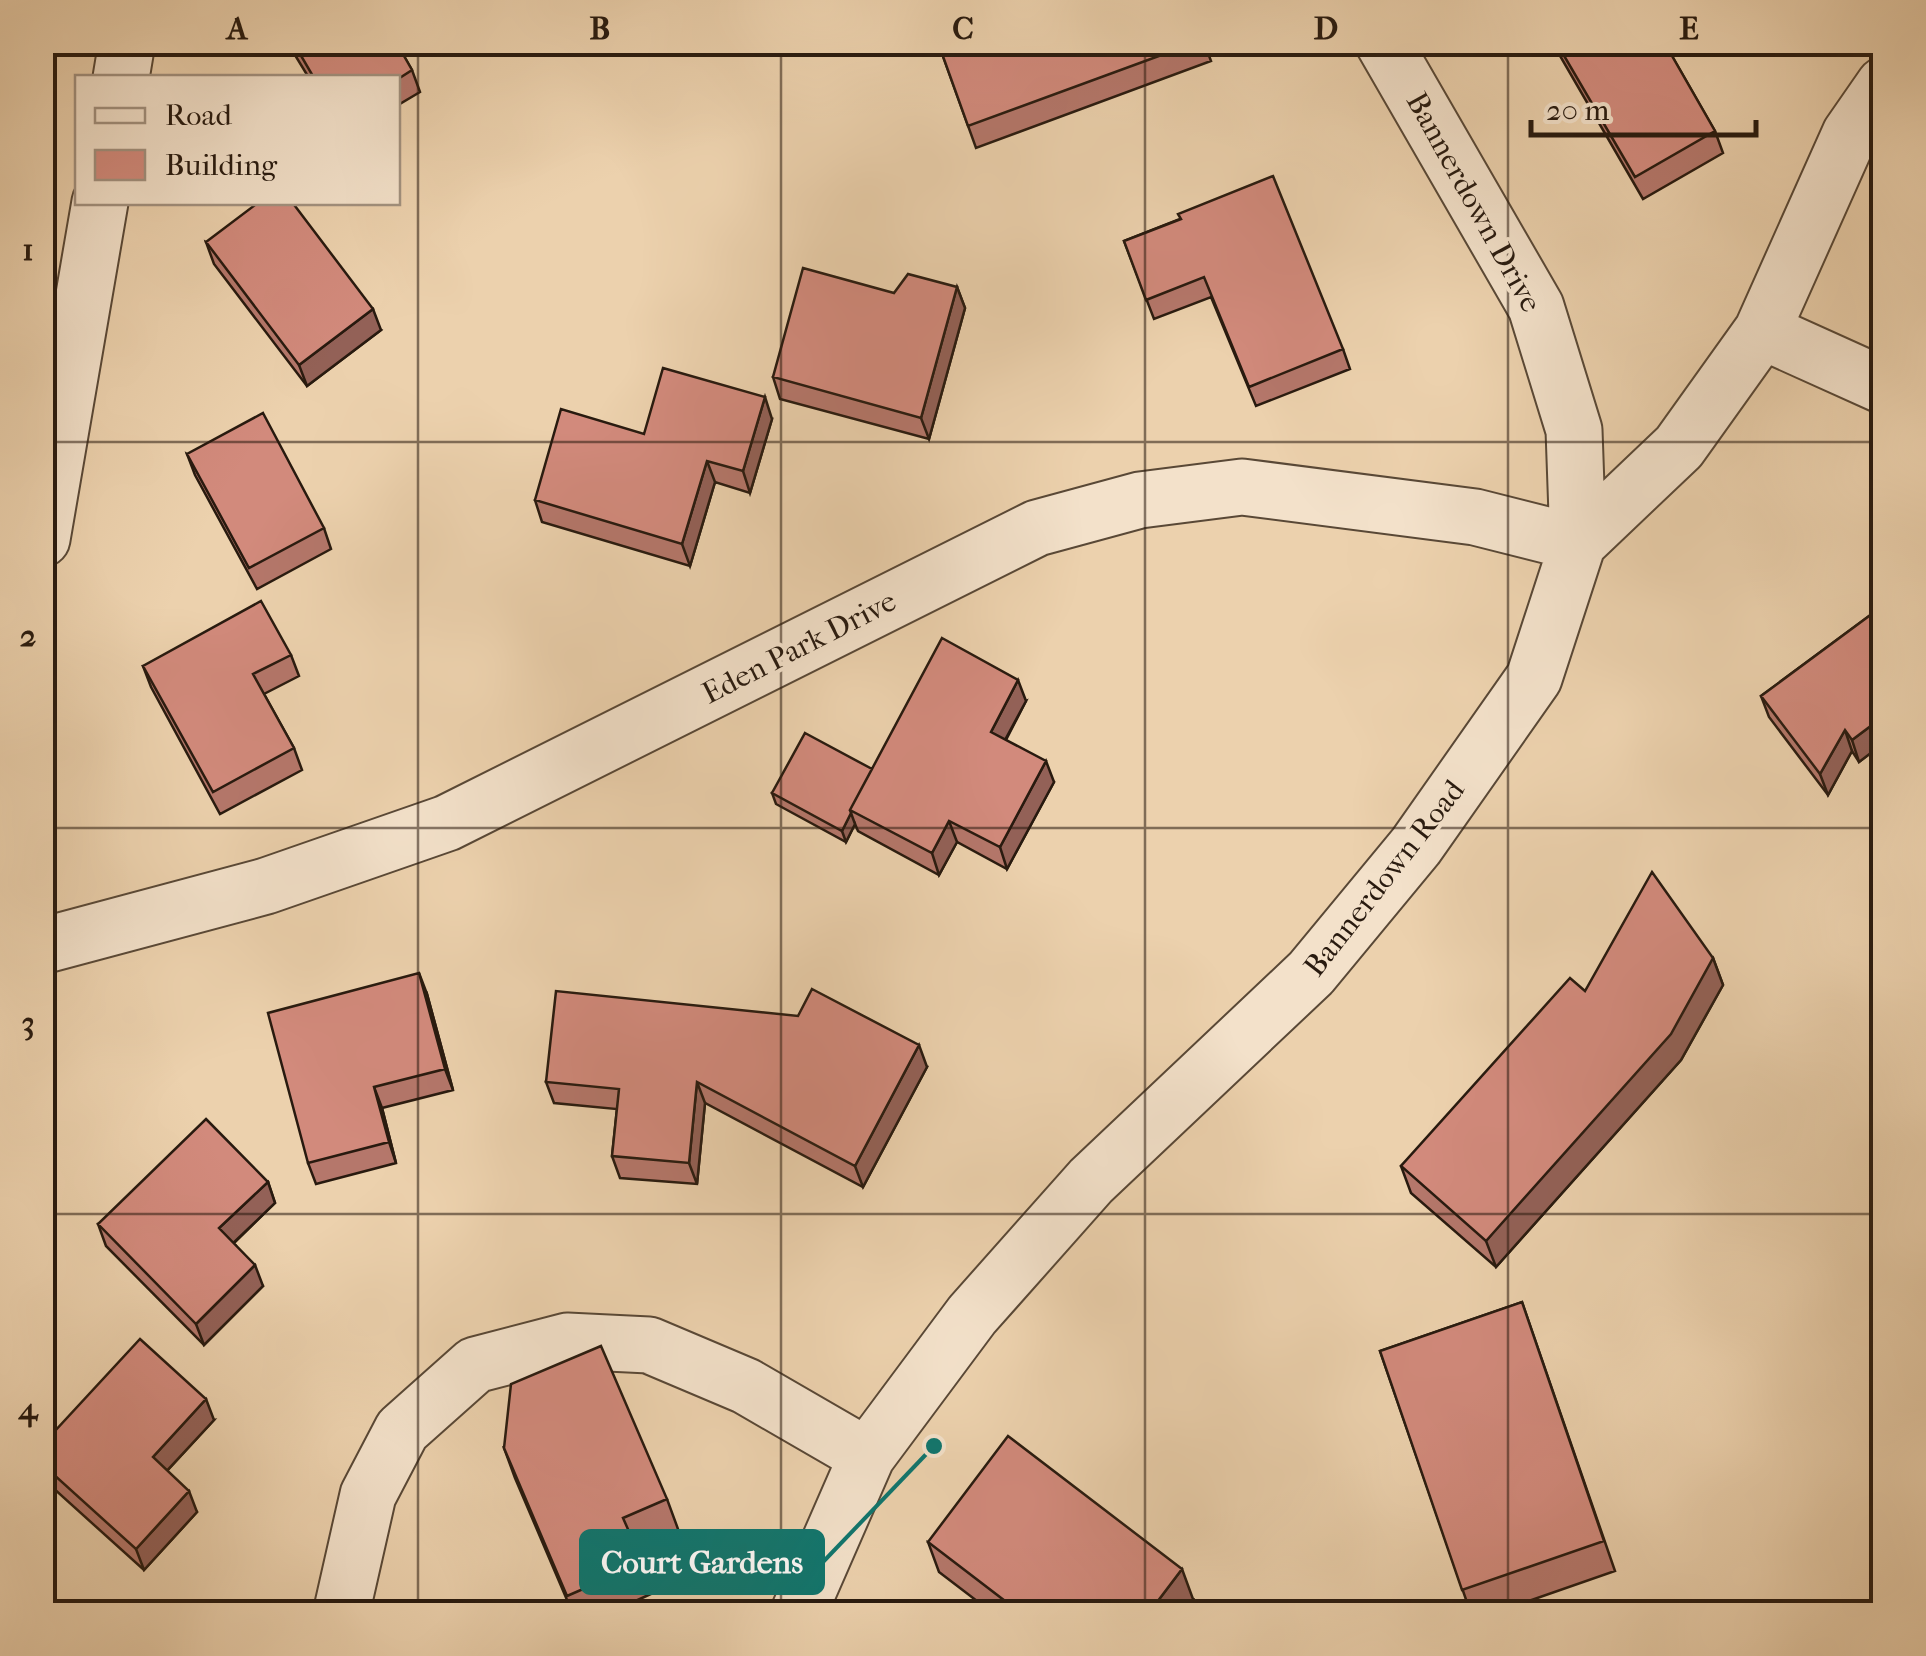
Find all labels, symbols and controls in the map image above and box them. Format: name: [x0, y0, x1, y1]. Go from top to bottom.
text: A: [225, 10, 249, 47]
text: B: [590, 10, 610, 47]
text: C: [952, 10, 974, 47]
text: D: [1314, 10, 1338, 47]
text: E: [1679, 10, 1699, 47]
legend: [75, 75, 400, 205]
scale bar: [1531, 75, 1756, 137]
street label: Bannerdown Drive: [1399, 86, 1549, 318]
text: 20 m: [1546, 93, 1609, 128]
text: Road: [165, 98, 232, 133]
text: Building: [165, 148, 278, 183]
text: 1: [22, 231, 34, 268]
street label: Eden Park Drive: [697, 584, 902, 711]
text: 2: [20, 617, 36, 654]
street label: Bannerdown Road: [1297, 773, 1472, 983]
text: 3: [21, 1004, 35, 1041]
text: 4: [18, 1390, 40, 1428]
callout: Court Gardens: [581, 1531, 823, 1593]
text: Court Gardens: [601, 1544, 803, 1581]

